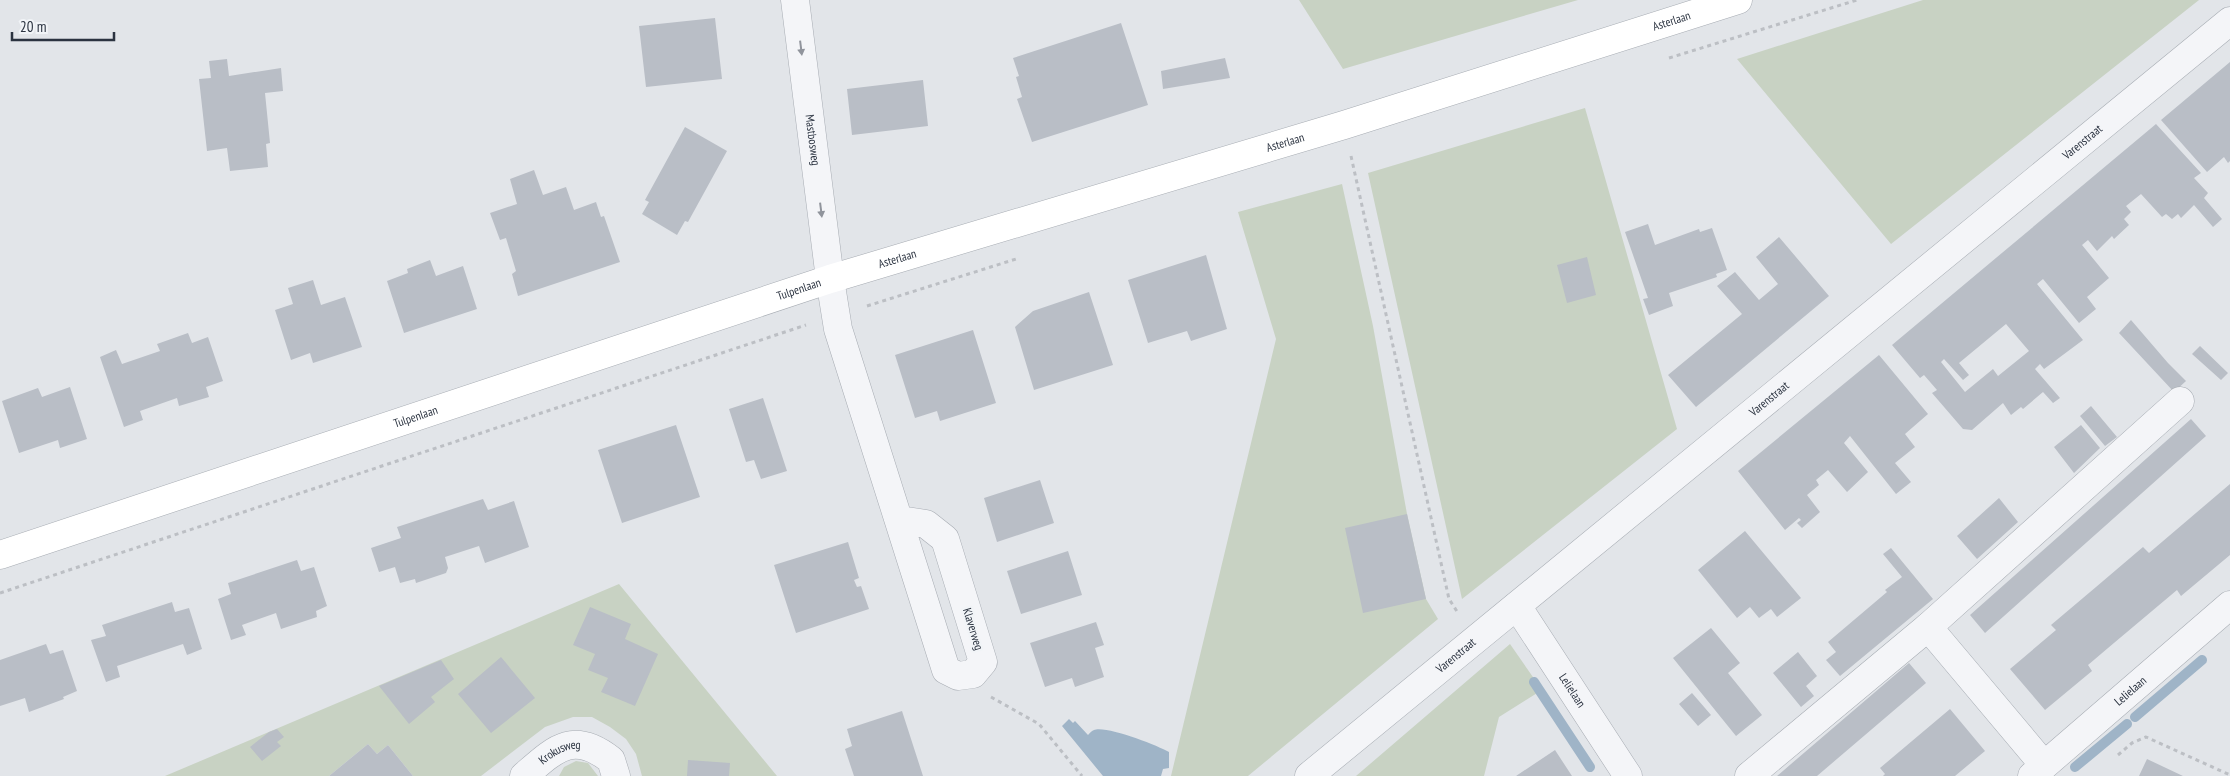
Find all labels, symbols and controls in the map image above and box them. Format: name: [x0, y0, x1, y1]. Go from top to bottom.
street label: Asterlaan: [1651, 8, 1692, 34]
scale bar: [12, 10, 115, 42]
text: 20 m: [20, 17, 46, 36]
one-way arrow: [797, 41, 805, 57]
street label: Mastbosweg: [802, 113, 824, 166]
street label: Varenstraat: [2058, 120, 2106, 163]
street label: Asterlaan: [1264, 129, 1306, 155]
one-way arrow: [817, 202, 825, 218]
street label: Asterlaan: [876, 246, 918, 271]
street label: Tulpenlaan: [775, 275, 823, 303]
street label: Varenstraat: [1745, 377, 1792, 420]
street label: Tulpenlaan: [391, 402, 439, 431]
street label: Klaverweg: [960, 606, 987, 652]
street label: Varenstraat: [1432, 634, 1479, 677]
street label: Lelielaan: [1556, 670, 1589, 710]
street label: Lelielaan: [2111, 673, 2149, 709]
street label: Krokusweg: [535, 737, 581, 767]

